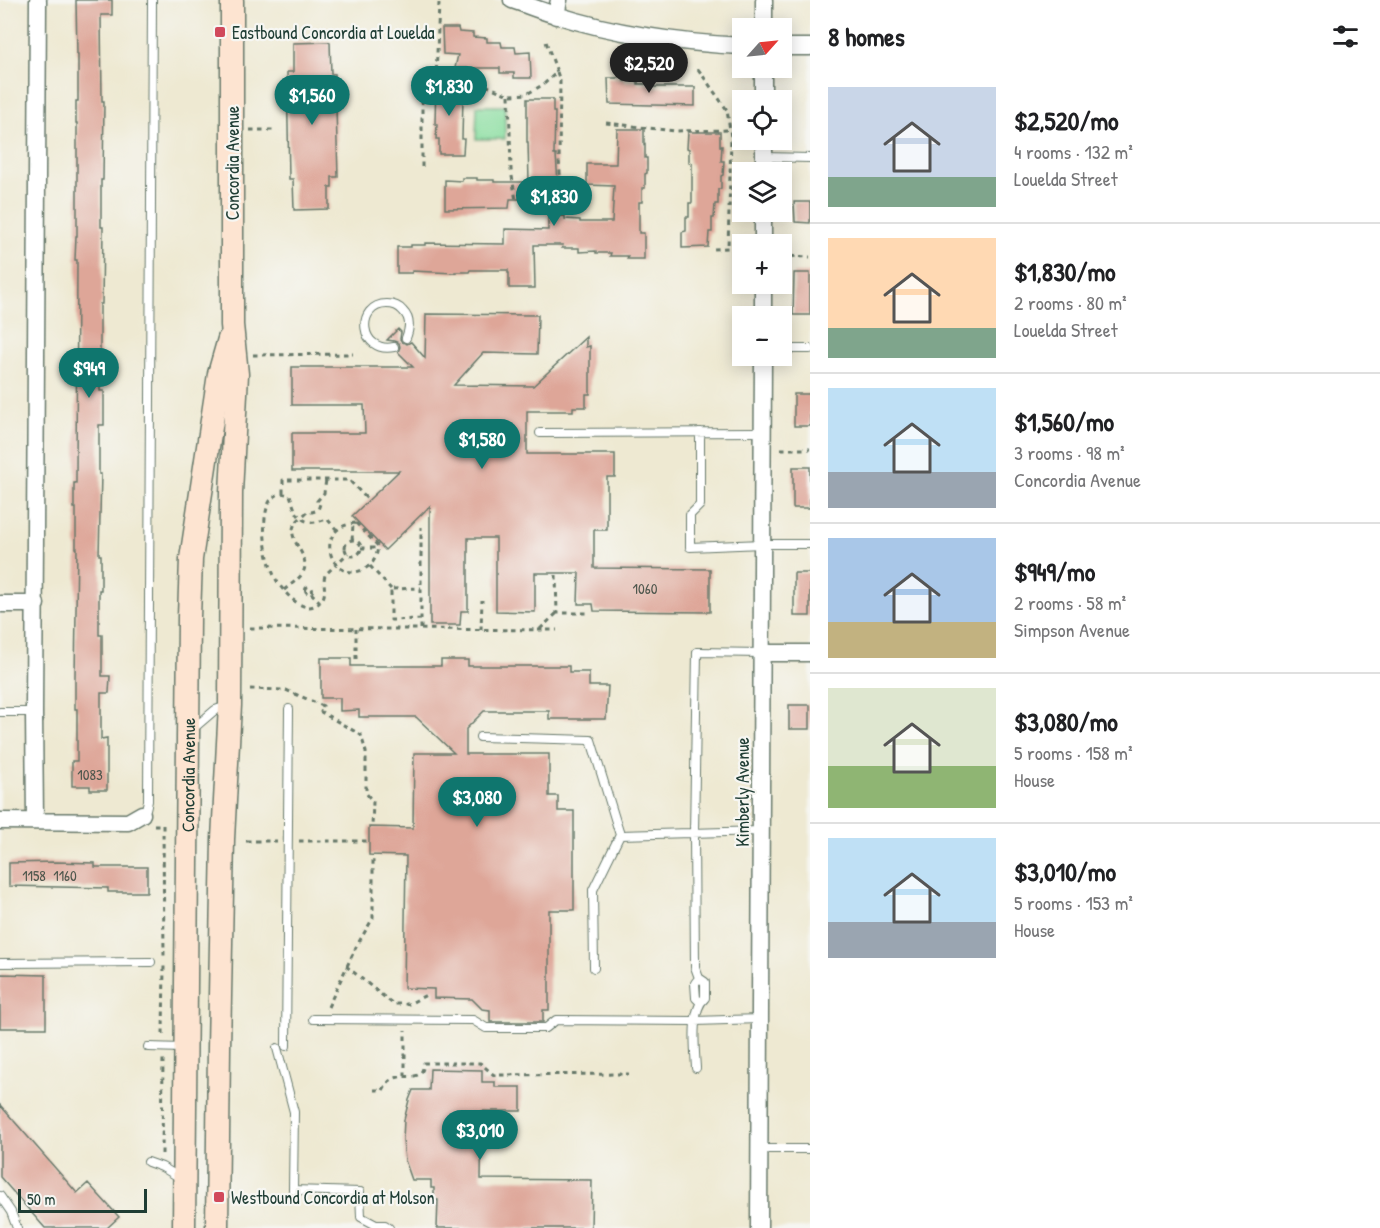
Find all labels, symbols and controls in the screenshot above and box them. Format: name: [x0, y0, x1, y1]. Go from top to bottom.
north arrow: [732, 18, 792, 78]
map controls: [732, 18, 792, 366]
text: 8 homes: [828, 19, 905, 54]
place label: Eastbound Concordia at Louelda: [232, 20, 435, 45]
icon: filters: [1329, 20, 1362, 53]
marker: Eastbound Concordia at Louelda: [213, 25, 227, 39]
pin: $2,520: [600, 43, 698, 94]
text: $2,520: [624, 49, 674, 76]
pin: $1,830: [400, 66, 498, 117]
text: $1,830: [425, 72, 473, 99]
pin: $1,560: [263, 75, 361, 126]
text: $1,560: [289, 81, 335, 108]
button: locate: [732, 90, 792, 150]
text: $2,520/mo: [1014, 103, 1119, 138]
street label: Concordia Avenue: [220, 106, 245, 220]
icon: home: [876, 111, 948, 183]
text: 4 rooms · 132 m²: [1014, 138, 1133, 165]
button: layers: [732, 162, 792, 222]
text: Louelda Street: [1014, 165, 1118, 192]
pin: $1,830: [505, 176, 603, 227]
text: $1,830: [530, 182, 578, 209]
button: +: [732, 234, 792, 294]
text: $1,830/mo: [1014, 254, 1116, 289]
icon: home: [876, 262, 948, 334]
text: 2 rooms · 80 m²: [1014, 289, 1127, 316]
button: −: [732, 306, 792, 366]
text: Louelda Street: [1014, 316, 1118, 343]
pin: $949: [53, 348, 125, 399]
text: $949: [73, 354, 105, 381]
text: $1,560/mo: [1014, 404, 1114, 439]
icon: home: [876, 412, 948, 484]
pin: $1,580: [433, 419, 531, 470]
text: $1,580: [458, 425, 506, 452]
text: 3 rooms · 98 m²: [1014, 439, 1125, 466]
text: Concordia Avenue: [1014, 466, 1141, 493]
text: $949/mo: [1014, 554, 1095, 589]
icon: home: [876, 562, 948, 634]
house number: 1060: [633, 578, 658, 599]
text: 2 rooms · 58 m²: [1014, 589, 1126, 616]
text: Simpson Avenue: [1014, 616, 1130, 643]
text: $3,080/mo: [1014, 704, 1118, 739]
icon: home: [876, 712, 948, 784]
street label: Concordia Avenue: [175, 718, 201, 832]
street label: Kimberly Avenue: [730, 737, 755, 847]
text: 5 rooms · 158 m²: [1014, 739, 1133, 766]
house number: 1083: [77, 764, 103, 785]
text: House: [1014, 766, 1055, 793]
pin: $3,080: [428, 777, 526, 828]
text: $3,080: [452, 783, 502, 810]
text: $3,010/mo: [1014, 854, 1116, 889]
icon: home: [876, 862, 948, 934]
house number: 1158: [22, 865, 46, 886]
house number: 1160: [53, 865, 77, 886]
text: 5 rooms · 153 m²: [1014, 889, 1133, 916]
text: House: [1014, 916, 1055, 943]
pin: $3,010: [431, 1110, 529, 1161]
text: $3,010: [456, 1116, 504, 1143]
place label: Westbound Concordia at Molson: [231, 1185, 435, 1210]
scale bar: [18, 1186, 147, 1214]
text: 50 m: [27, 1188, 56, 1210]
marker: Westbound Concordia at Molson: [212, 1190, 226, 1204]

